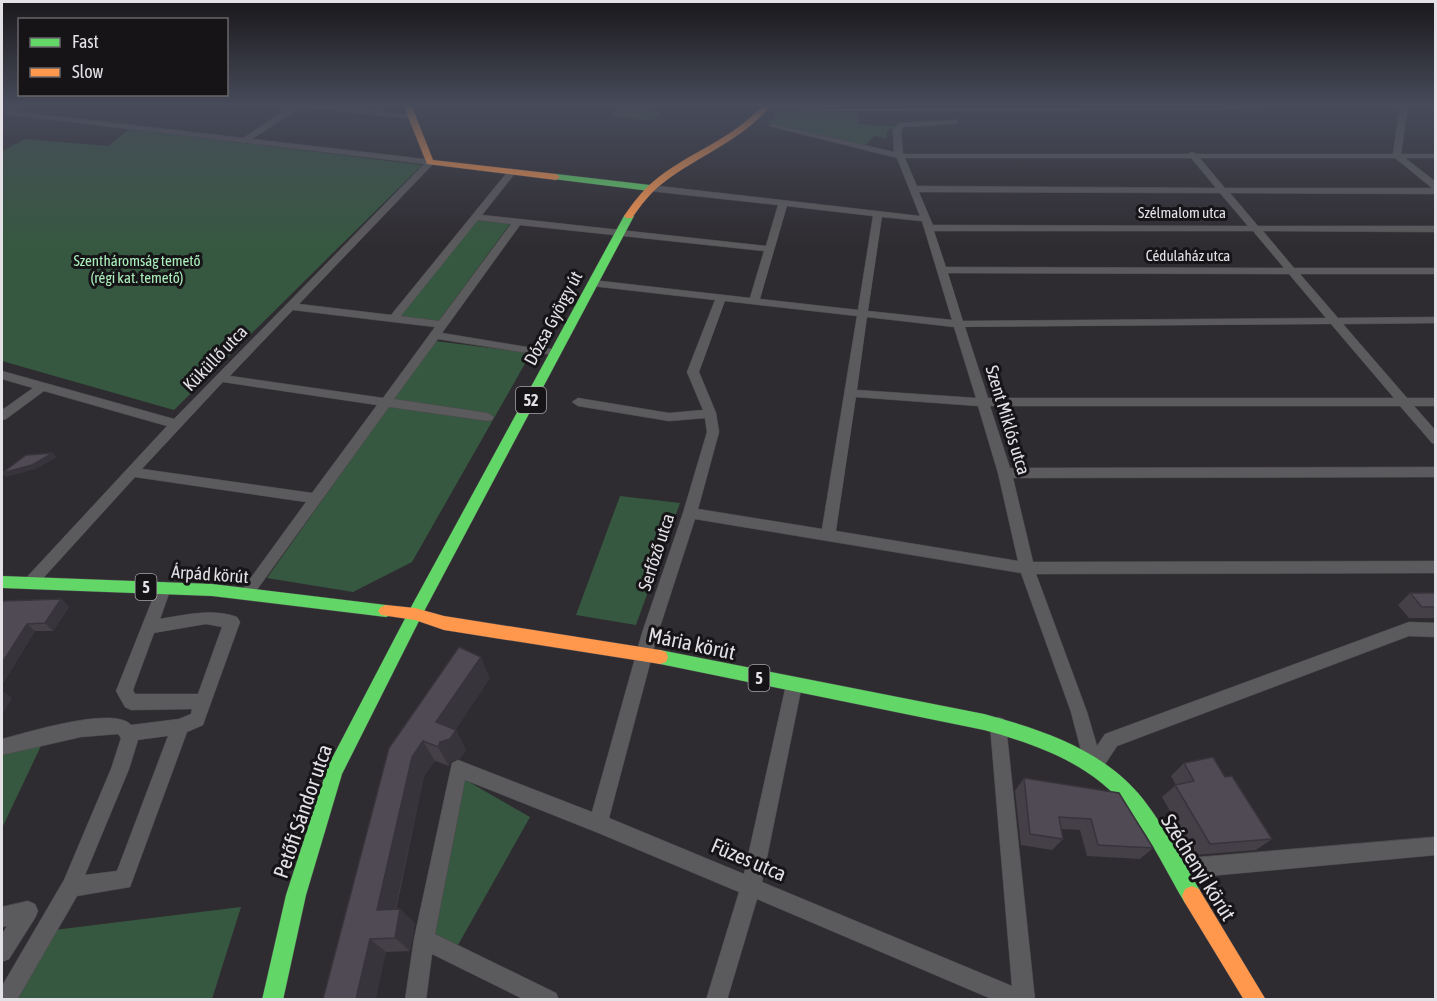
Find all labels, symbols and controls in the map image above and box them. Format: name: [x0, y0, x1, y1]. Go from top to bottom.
legend: [18, 18, 228, 96]
text: Fast: [72, 31, 99, 52]
text: Slow: [72, 61, 103, 82]
street label: Szélmalom utca: [1138, 204, 1226, 221]
street label: Cédulaház utca: [1146, 247, 1230, 264]
park label: Szentháromság temető (régi kat. temető): [73, 252, 201, 286]
street label: Dózsa György út: [519, 267, 587, 369]
street label: Küküllő utca: [179, 321, 251, 395]
street label: Szent Miklós utca: [981, 363, 1035, 477]
road number: 52: [516, 387, 546, 413]
street label: Serfőző utca: [634, 511, 678, 593]
street label: Árpád körút: [171, 561, 249, 587]
road number: 5: [136, 574, 156, 600]
street label: Mária körút: [646, 622, 738, 664]
road number: 5: [748, 665, 770, 691]
street label: Petőfi Sándor utca: [268, 741, 336, 881]
street label: Széchenyi körút: [1157, 809, 1241, 925]
street label: Füzes utca: [708, 833, 790, 885]

